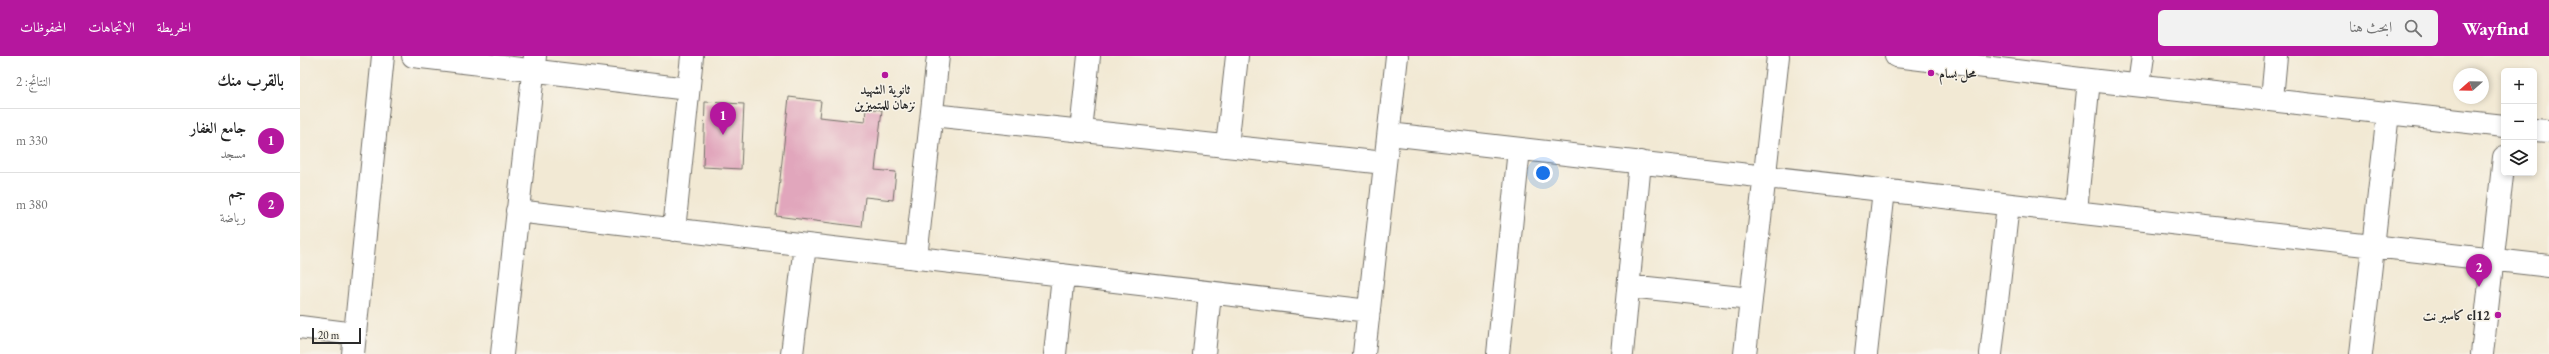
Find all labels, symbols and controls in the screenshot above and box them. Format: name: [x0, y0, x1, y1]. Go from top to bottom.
search box: [2158, 10, 2438, 46]
text: Wayfind: [2462, 16, 2529, 41]
text: ابحث هنا: [2349, 17, 2392, 36]
icon: search: [2402, 17, 2424, 39]
text: المحفوظات: [20, 18, 66, 36]
text: الاتجاهات: [88, 18, 135, 36]
text: الخريطة: [157, 18, 191, 36]
place label: محل بسام: [1939, 65, 1978, 85]
marker: محل بسام: [1926, 68, 1936, 78]
north arrow: [2453, 68, 2489, 104]
map controls: [2501, 68, 2537, 176]
button: +: [2501, 68, 2537, 104]
text: بالقرب منك: [217, 69, 284, 91]
marker: ثانوية الشهيد نزهان للمتميزين: [880, 70, 890, 80]
text: النتائج: 2: [16, 73, 51, 90]
place label: ثانوية الشهيد نزهان للمتميزين: [854, 81, 916, 113]
pin: 1: [710, 102, 736, 135]
button: −: [2501, 104, 2537, 140]
text: جامع الغفار: [190, 118, 246, 137]
text: 330 m: [16, 132, 47, 149]
text: 1: [268, 132, 274, 149]
button: layers: [2501, 140, 2537, 176]
text: مسجد: [220, 145, 246, 162]
your location: [1533, 163, 1553, 183]
text: جم: [228, 182, 246, 201]
text: 380 m: [16, 196, 47, 213]
text: 2: [268, 196, 274, 213]
text: رياضة: [220, 209, 246, 226]
pin: 2: [2466, 254, 2492, 287]
place label: كاسبر نت el12: [2423, 307, 2490, 324]
marker: كاسبر نت el12: [2493, 310, 2503, 320]
scale bar: [312, 326, 361, 345]
text: 20 m: [318, 328, 339, 342]

